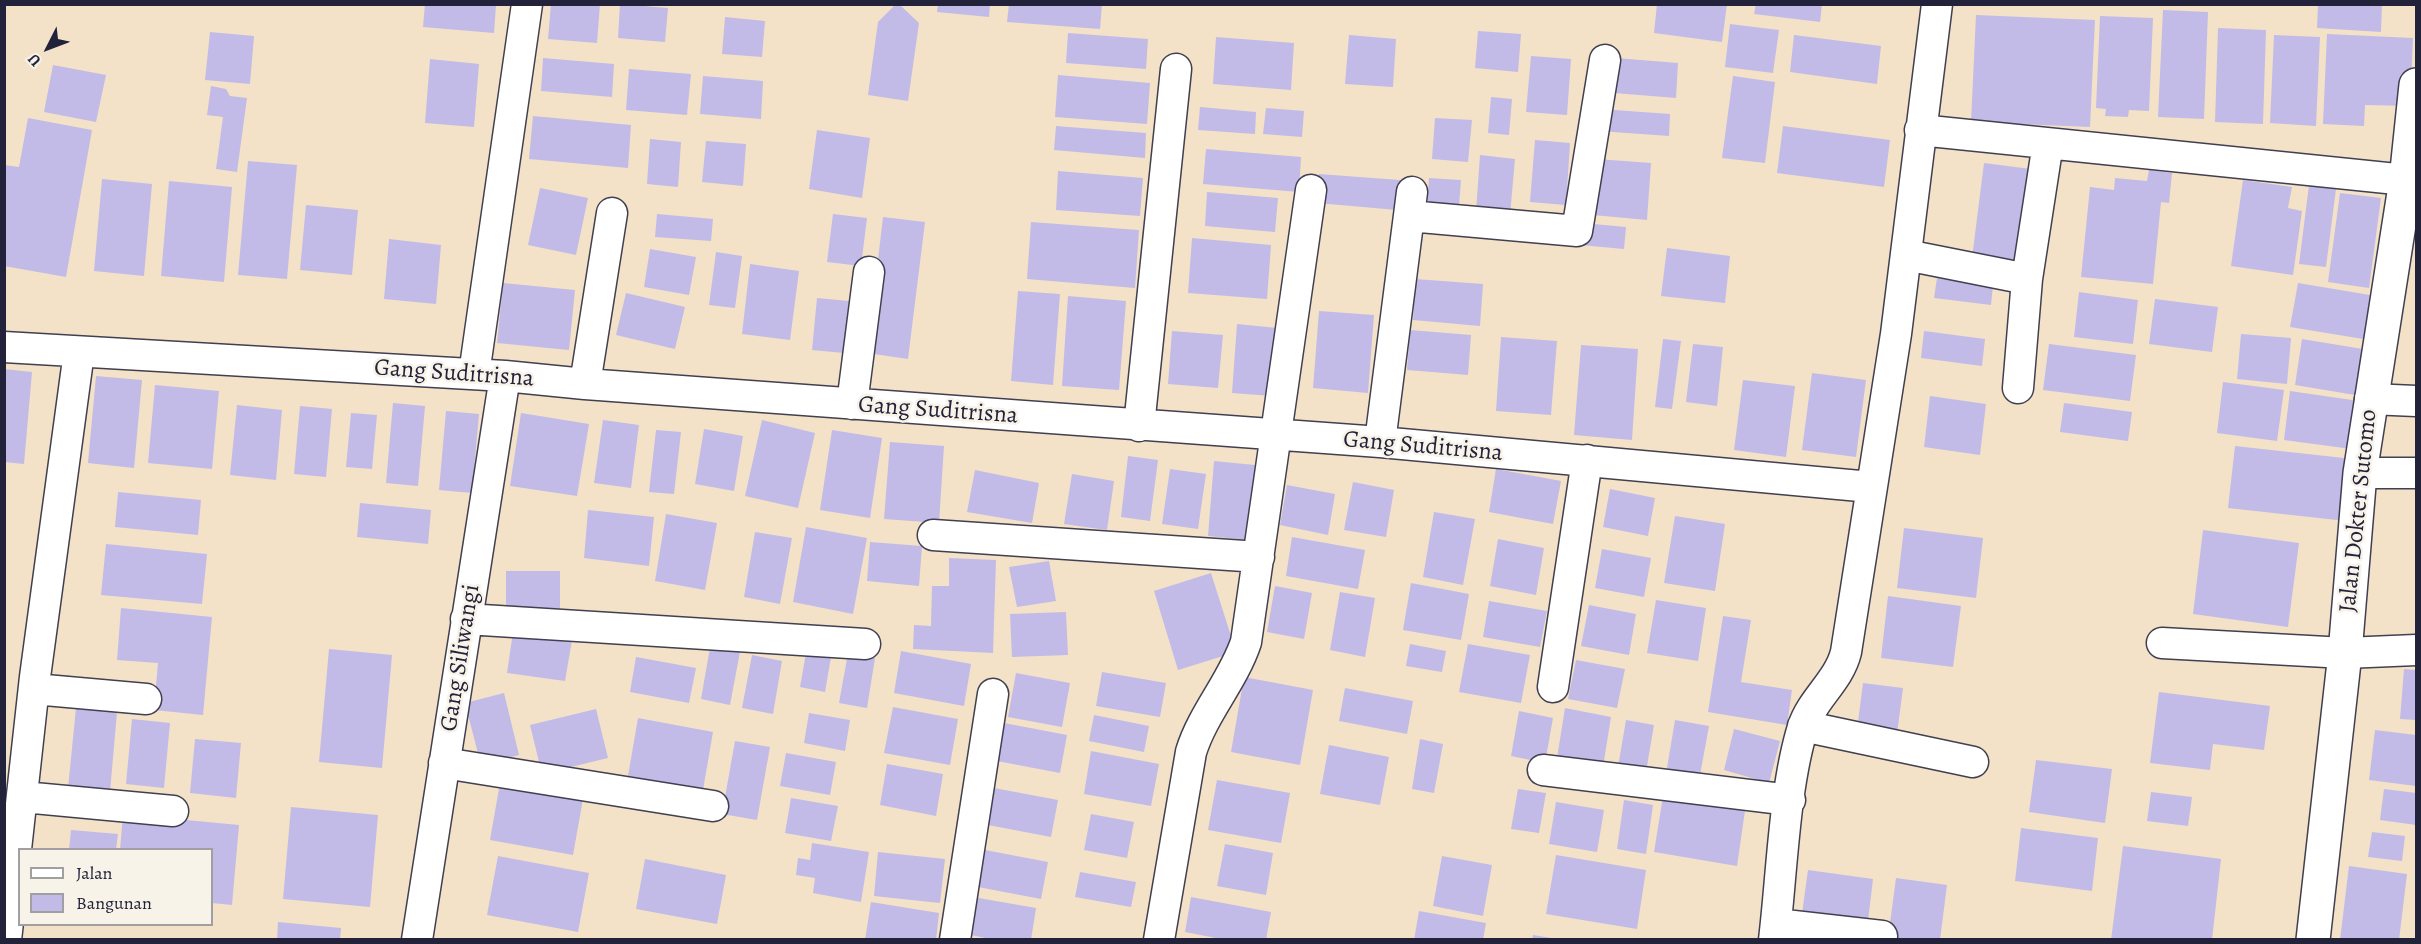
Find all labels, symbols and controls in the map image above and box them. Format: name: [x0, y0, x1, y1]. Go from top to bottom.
north arrow: [18, 18, 78, 78]
text: U: [23, 49, 46, 71]
street label: Gang Suditrisna: [373, 354, 535, 394]
street label: Gang Suditrisna: [857, 391, 1019, 431]
street label: Jalan Dokter Sutomo: [2334, 408, 2384, 614]
street label: Gang Suditrisna: [1342, 426, 1504, 468]
street label: Gang Siliwangi: [435, 582, 487, 734]
legend: [18, 848, 213, 926]
text: Jalan: [76, 861, 112, 885]
text: Bangunan: [76, 891, 152, 915]

